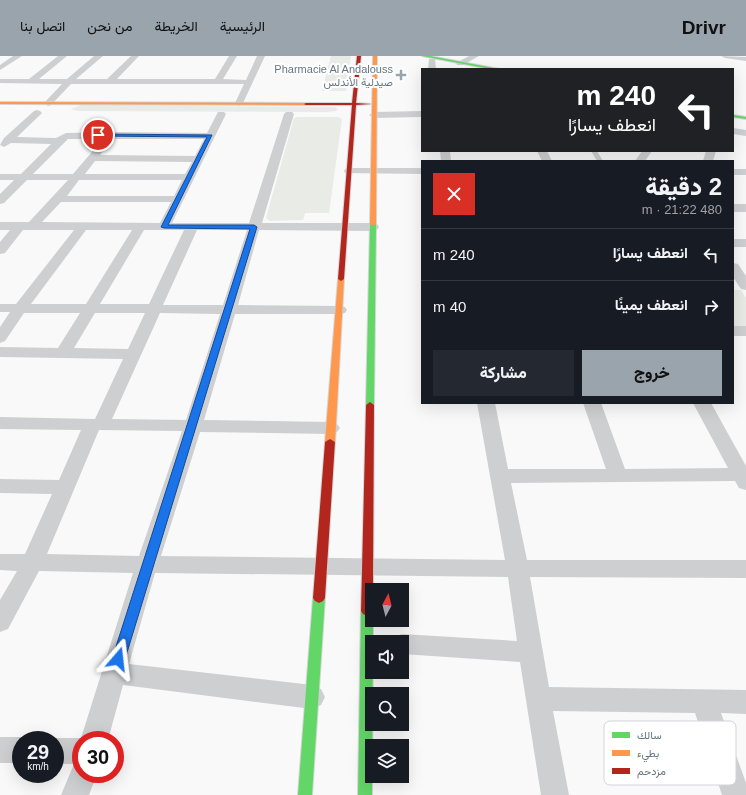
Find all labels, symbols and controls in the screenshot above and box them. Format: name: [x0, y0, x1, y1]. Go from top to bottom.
text: Drivr: [682, 17, 726, 38]
text: اتصل بنا: [20, 18, 65, 34]
text: من نحن: [87, 18, 132, 34]
text: الخريطة: [154, 18, 198, 34]
text: الرئيسية: [220, 18, 265, 34]
place label: Pharmacie Al Andalouss صيدلية الأندلس: [274, 63, 393, 89]
marker: Pharmacie Al Andalouss صيدلية الأندلس: [396, 70, 406, 80]
text: 240 m: [577, 80, 656, 111]
icon: left: [670, 84, 722, 136]
text: انعطف يسارًا: [568, 115, 656, 135]
pin: [81, 118, 115, 152]
icon: arrive: [87, 124, 109, 146]
button: close: [433, 173, 475, 215]
text: 2 دقيقة: [645, 173, 722, 200]
text: 480 m · 21:22: [642, 202, 722, 217]
text: انعطف يسارًا: [613, 244, 688, 261]
icon: left: [700, 244, 722, 266]
text: 240 m: [433, 246, 475, 263]
text: انعطف يمينًا: [615, 296, 688, 313]
icon: right: [700, 296, 722, 318]
text: 40 m: [433, 298, 466, 315]
button: مشاركة: [433, 350, 574, 396]
button: خروج: [582, 350, 722, 396]
north arrow: [365, 583, 409, 627]
map controls: [365, 583, 409, 783]
button: sound: [365, 635, 409, 679]
position arrow: [97, 638, 139, 680]
button: search: [365, 687, 409, 731]
legend: [604, 721, 736, 785]
text: سالك: [637, 729, 662, 741]
speed limit sign: 30: [72, 731, 124, 783]
button: layers: [365, 739, 409, 783]
text: 29: [27, 741, 49, 763]
text: بطيء: [637, 747, 659, 763]
text: km/h: [27, 761, 49, 772]
text: مزدحم: [637, 765, 666, 779]

